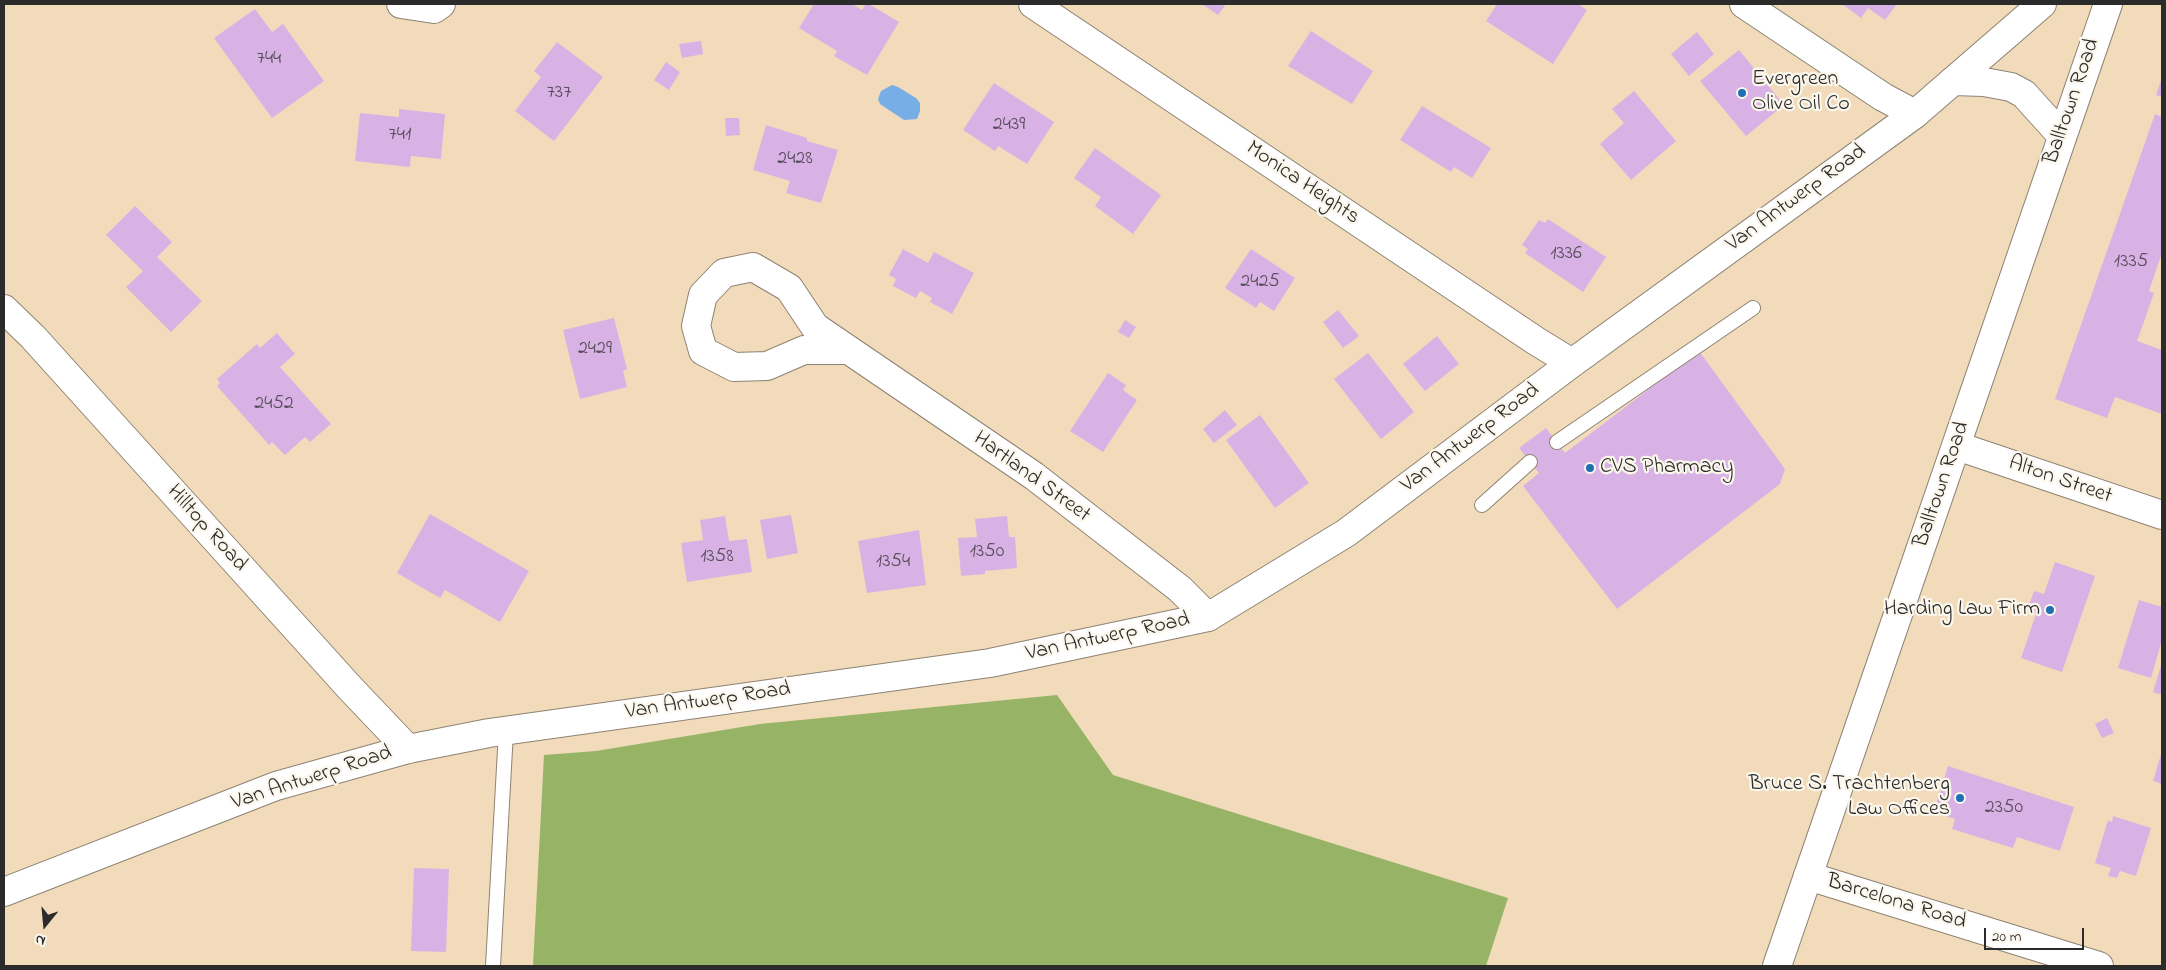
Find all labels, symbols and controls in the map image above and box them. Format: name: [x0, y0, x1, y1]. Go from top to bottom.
street label: Balltown Road: [2039, 36, 2107, 168]
house number: 744: [257, 48, 281, 72]
place label: Evergreen Olive Oil Co: [1752, 67, 1850, 118]
house number: 737: [547, 82, 571, 106]
marker: Evergreen Olive Oil Co: [1736, 87, 1748, 99]
house number: 2439: [993, 114, 1025, 138]
house number: 741: [389, 124, 411, 148]
street label: Monica Heights: [1240, 136, 1364, 232]
street label: Van Antwerp Road: [1722, 139, 1872, 259]
house number: 2428: [777, 148, 813, 172]
house number: 1336: [1550, 243, 1582, 267]
house number: 1335: [2114, 251, 2148, 275]
house number: 2425: [1240, 271, 1280, 295]
house number: 2429: [578, 338, 612, 362]
street label: Van Antwerp Road: [1396, 378, 1546, 500]
house number: 2452: [254, 393, 294, 417]
street label: Balltown Road: [1909, 419, 1977, 551]
street label: Hartland Street: [967, 427, 1095, 529]
street label: Alton Street: [2005, 451, 2115, 511]
place label: CVS Pharmacy: [1600, 455, 1734, 481]
marker: CVS Pharmacy: [1584, 462, 1596, 474]
street label: Hilltop Road: [160, 480, 252, 578]
house number: 1350: [970, 541, 1004, 565]
house number: 1358: [700, 546, 734, 570]
house number: 1354: [876, 551, 910, 575]
place label: Harding Law Firm: [1884, 597, 2040, 623]
marker: Harding Law Firm: [2044, 604, 2056, 616]
street label: Van Antwerp Road: [1024, 608, 1192, 668]
street label: Van Antwerp Road: [624, 677, 792, 727]
street label: Van Antwerp Road: [229, 741, 395, 817]
place label: Bruce S. Trachtenberg Law Offices: [1749, 772, 1950, 824]
marker: Bruce S. Trachtenberg Law Offices: [1954, 792, 1966, 804]
house number: 2350: [1985, 797, 2023, 821]
street label: Barcelona Road: [1823, 869, 1969, 937]
north arrow: [20, 900, 70, 950]
scale bar: [1986, 918, 2086, 950]
text: 20 m: [1992, 926, 2021, 948]
text: N: [33, 928, 48, 951]

